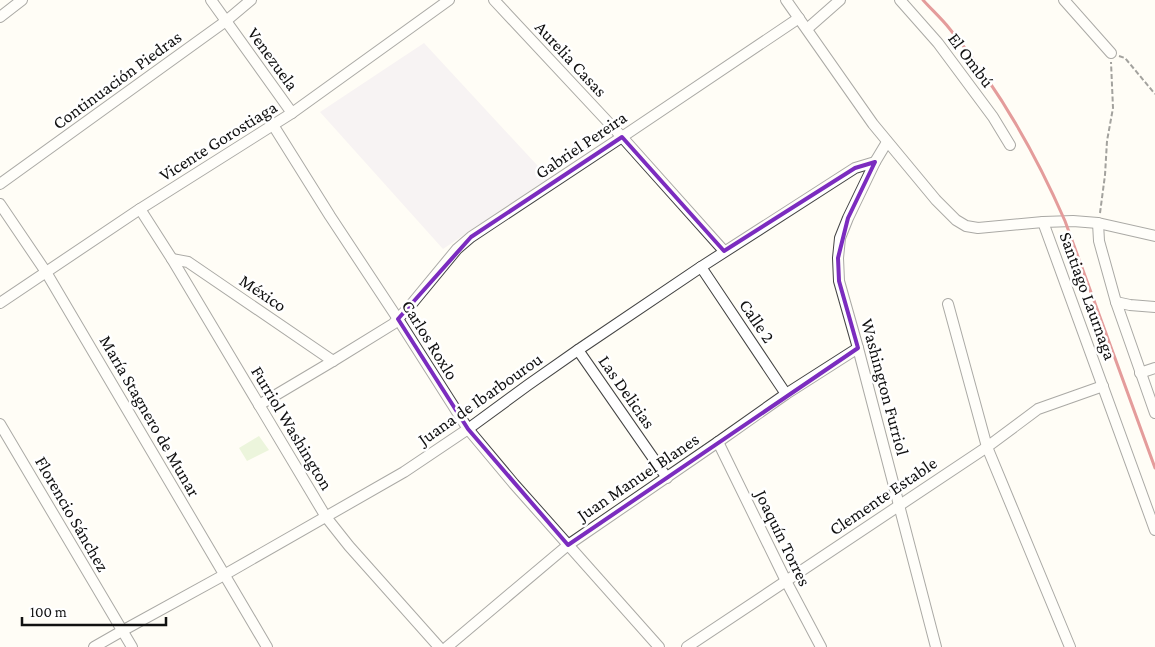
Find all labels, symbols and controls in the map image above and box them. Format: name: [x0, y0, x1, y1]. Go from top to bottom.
street label: Aurelia Casas: [531, 17, 611, 101]
street label: Venezuela: [243, 24, 303, 94]
street label: Continuación Piedras: [49, 27, 185, 133]
street label: El Ombú: [944, 29, 998, 92]
street label: Vicente Gorostiaga: [155, 97, 281, 185]
street label: Gabriel Pereira: [532, 107, 630, 183]
street label: Santiago Laurnaga: [1056, 229, 1120, 363]
street label: México: [236, 270, 290, 316]
street label: Calle 2: [735, 295, 779, 347]
street label: Carlos Roxlo: [398, 297, 462, 383]
street label: Washington Furriol: [857, 316, 913, 458]
street label: María Stagnero de Munar: [96, 332, 205, 501]
street label: Juana de Ibarbourou: [412, 348, 546, 450]
street label: Las Delicias: [595, 352, 659, 432]
street label: Furriol Washington: [247, 362, 337, 494]
street label: Juan Manuel Blanes: [572, 429, 703, 526]
street label: Florencio Sánchez: [31, 453, 113, 575]
street label: Clemente Estable: [825, 453, 941, 539]
street label: Joaquín Torres: [750, 485, 815, 589]
scale bar: [22, 594, 166, 626]
text: 100 m: [30, 604, 67, 620]

